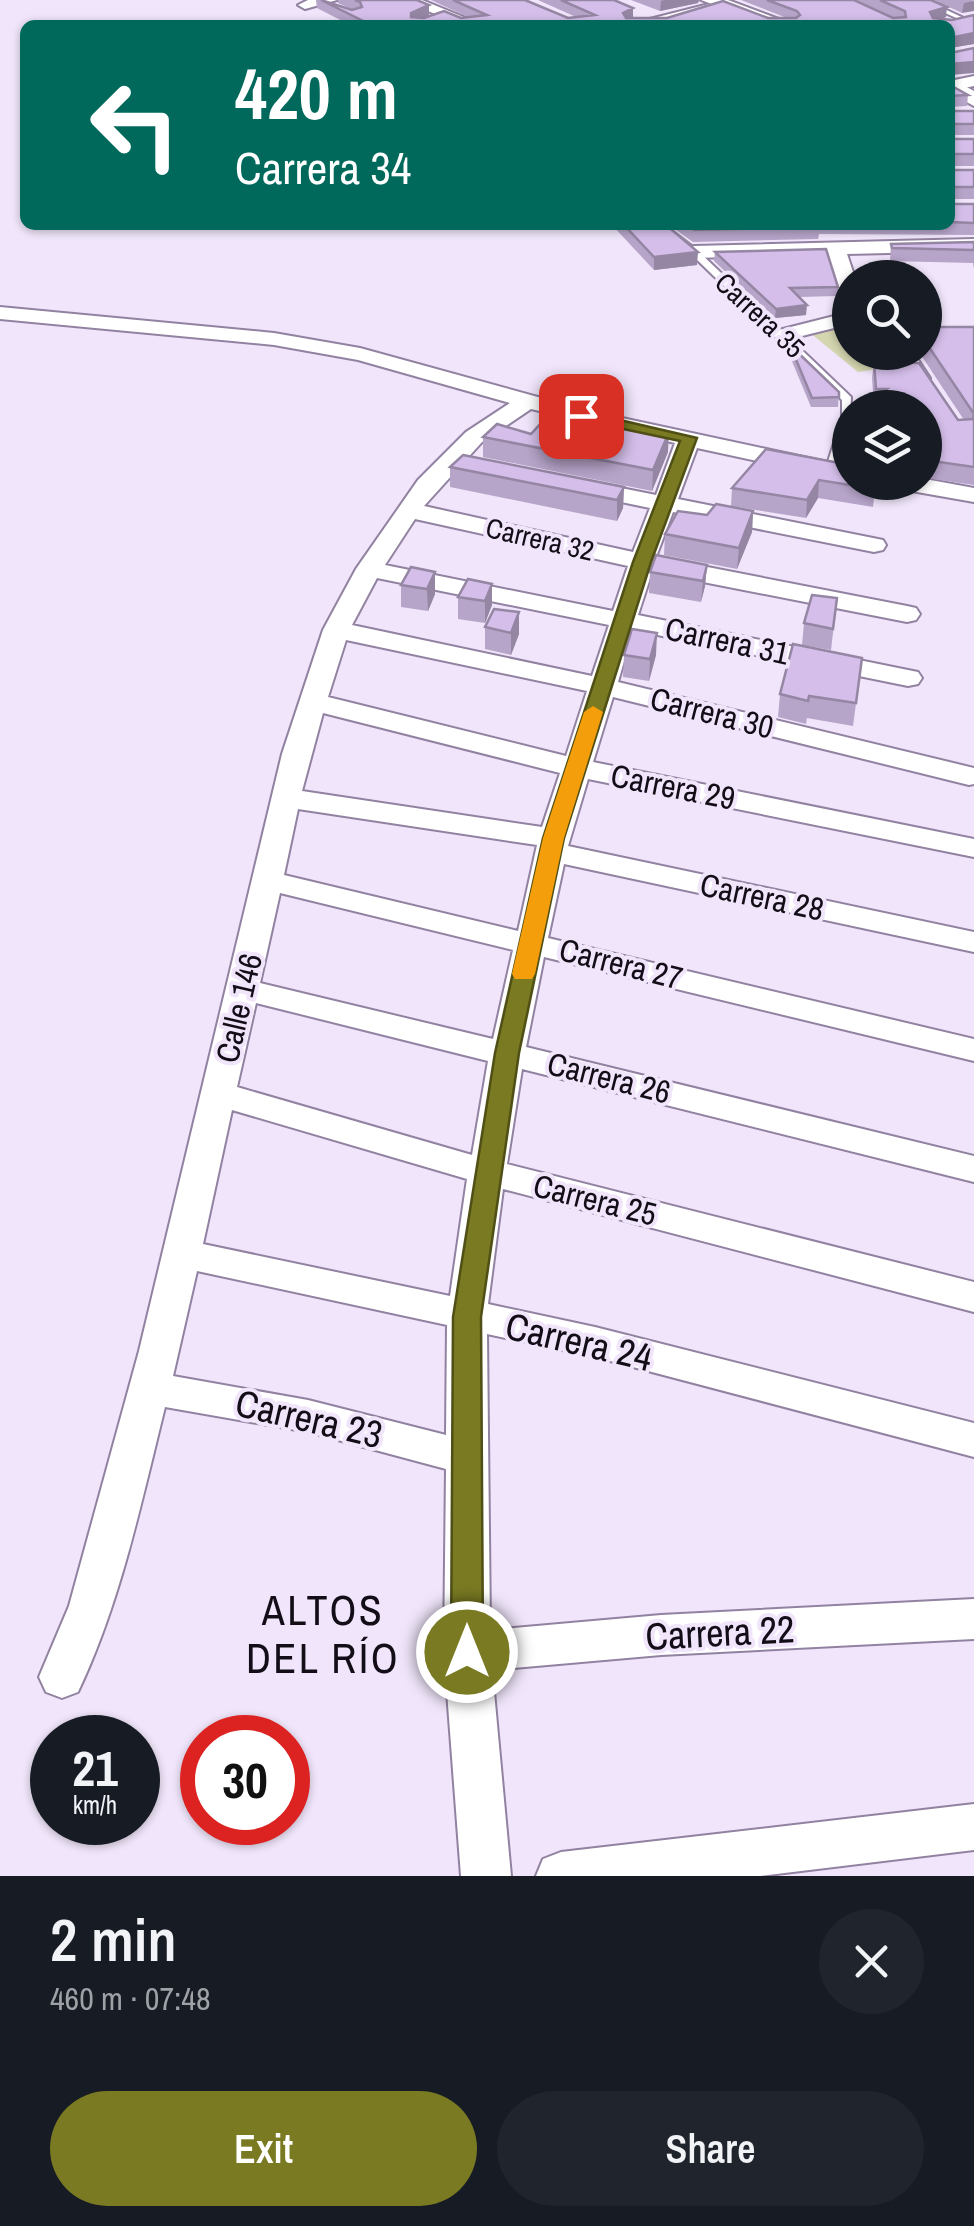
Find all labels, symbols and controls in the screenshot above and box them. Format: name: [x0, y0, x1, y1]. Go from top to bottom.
text: 420 m: [235, 47, 398, 141]
icon: left: [70, 60, 200, 190]
text: Carrera 34: [235, 137, 411, 198]
map controls: [832, 260, 942, 500]
button: search: [832, 260, 942, 370]
street label: Carrera 35: [707, 264, 813, 366]
pin: [539, 374, 624, 459]
icon: arrive: [554, 389, 609, 444]
button: layers: [832, 390, 942, 500]
street label: Carrera 32: [482, 508, 598, 570]
street label: Carrera 31: [661, 606, 793, 675]
street label: Carrera 30: [646, 676, 778, 749]
street label: Carrera 29: [607, 753, 739, 820]
street label: Carrera 28: [696, 862, 828, 931]
street label: Carrera 27: [555, 927, 687, 1000]
street label: Calle 146: [205, 949, 272, 1067]
street label: Carrera 26: [543, 1041, 675, 1114]
street label: Carrera 25: [529, 1163, 661, 1236]
street label: Carrera 24: [501, 1300, 657, 1383]
street label: Carrera 23: [231, 1377, 387, 1460]
district label: ALTOS DEL RÍO: [246, 1582, 400, 1686]
position arrow: [415, 1600, 519, 1704]
street label: Carrera 22: [644, 1603, 796, 1662]
speed limit sign: 30: [180, 1715, 310, 1845]
text: 21: [72, 1734, 118, 1802]
text: km/h: [73, 1788, 117, 1822]
text: 2 min: [50, 1899, 177, 1980]
button: close: [819, 1909, 924, 2014]
text: 460 m · 07:48: [50, 1977, 210, 2020]
button: Exit: [50, 2091, 477, 2206]
button: Share: [497, 2091, 924, 2206]

